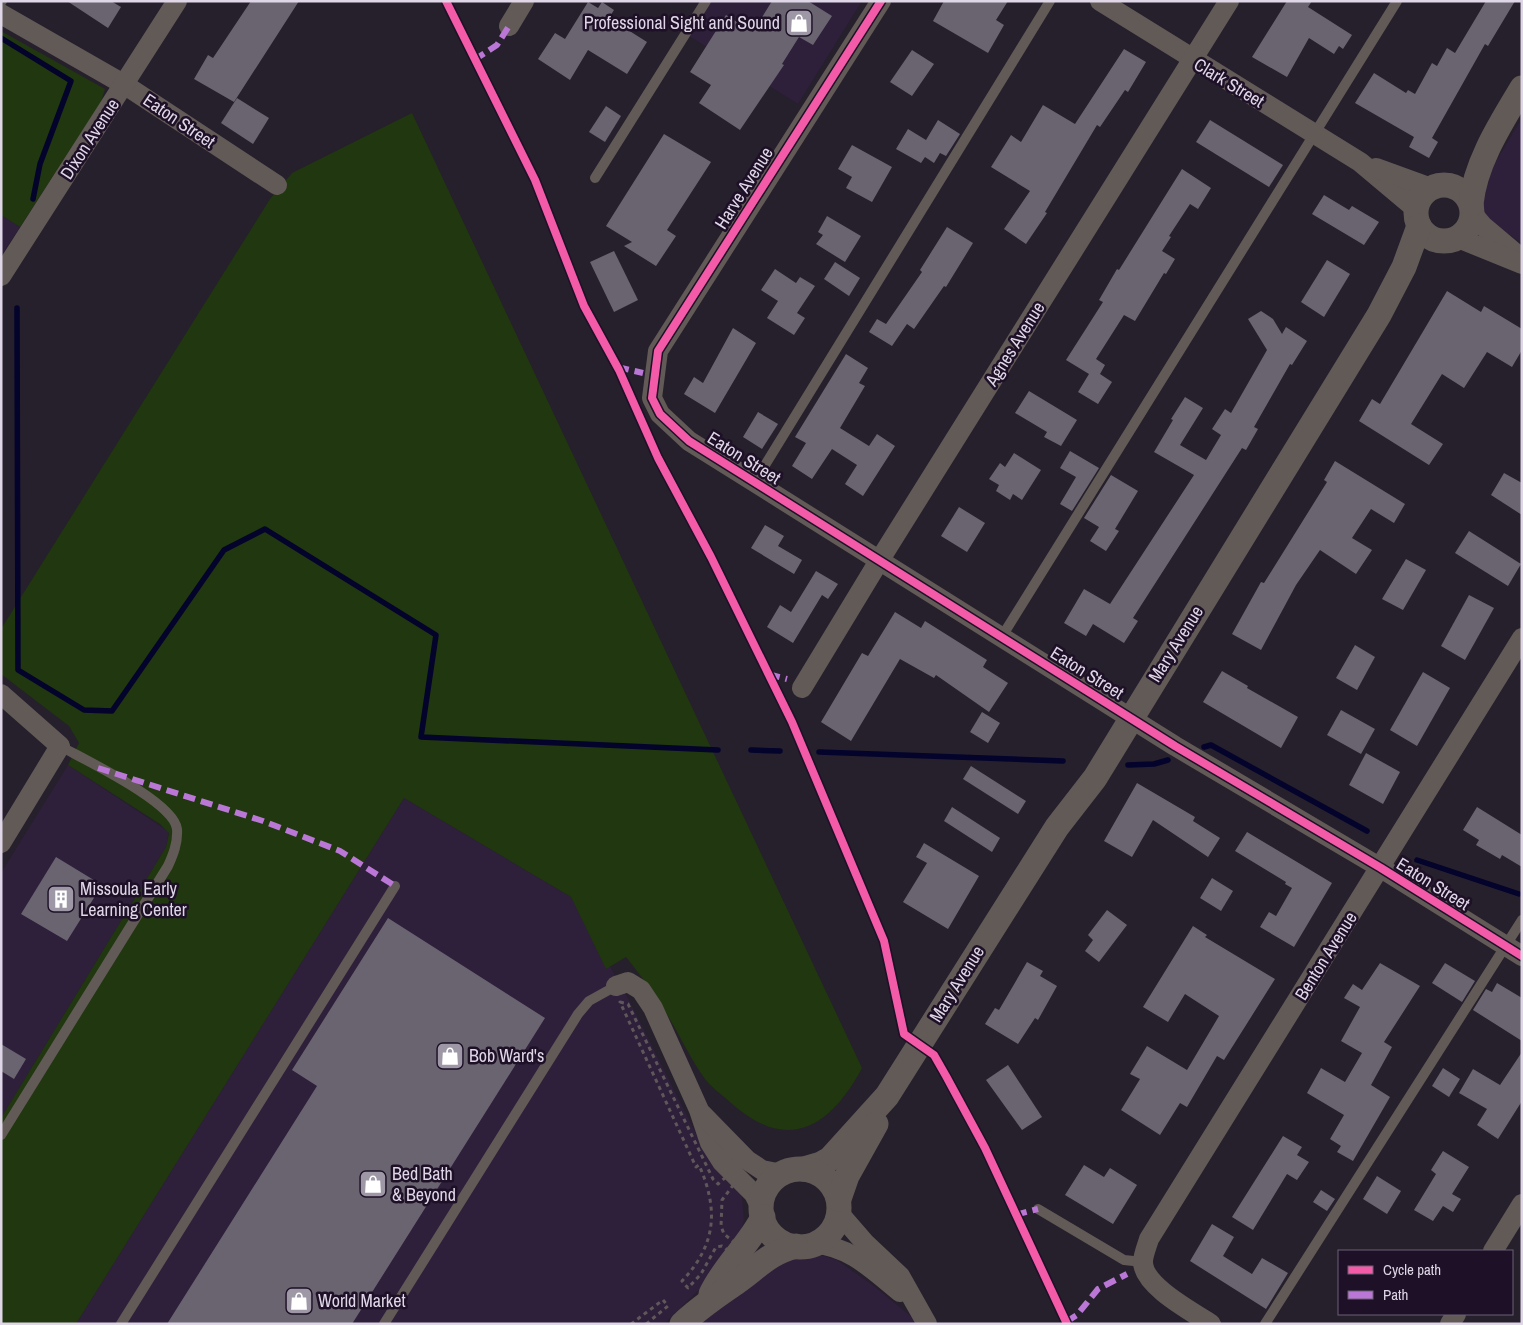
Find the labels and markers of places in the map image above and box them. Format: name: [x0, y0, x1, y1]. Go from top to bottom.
shop icon: Professional Sight and Sound: [784, 8, 814, 38]
place label: Professional Sight and Sound: [584, 10, 780, 35]
place label: Missoula Early Learning Center: [80, 876, 187, 922]
building icon: Missoula Early Learning Center: [46, 884, 76, 914]
shop icon: Bob Ward's: [435, 1041, 465, 1071]
place label: Bob Ward's: [469, 1043, 544, 1068]
place label: Bed Bath & Beyond: [392, 1161, 456, 1207]
shop icon: Bed Bath & Beyond: [358, 1169, 388, 1199]
shop icon: World Market: [284, 1286, 314, 1316]
place label: World Market: [318, 1288, 406, 1313]

